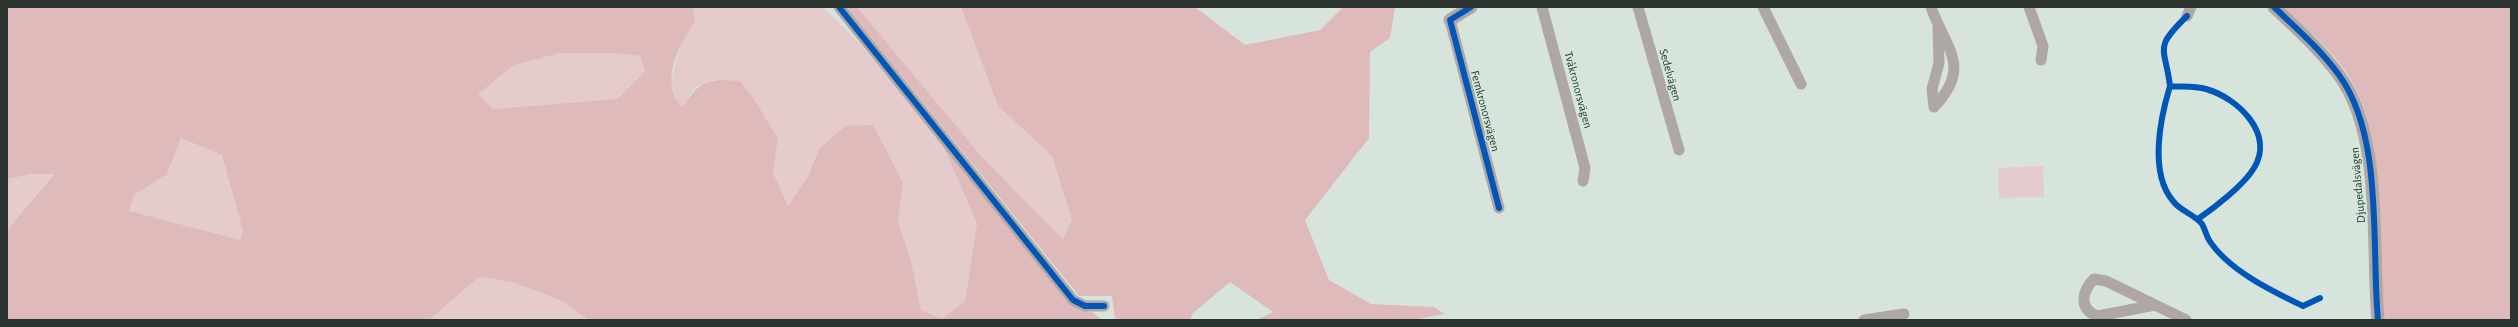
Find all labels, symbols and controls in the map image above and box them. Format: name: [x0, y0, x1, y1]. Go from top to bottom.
street label: Sedelvägen: [1656, 47, 1684, 103]
street label: Tvåkronorsvägen: [1561, 50, 1595, 130]
street label: Femkronorsvägen: [1467, 69, 1503, 153]
street label: Djupedalsvägen: [2348, 146, 2368, 224]

